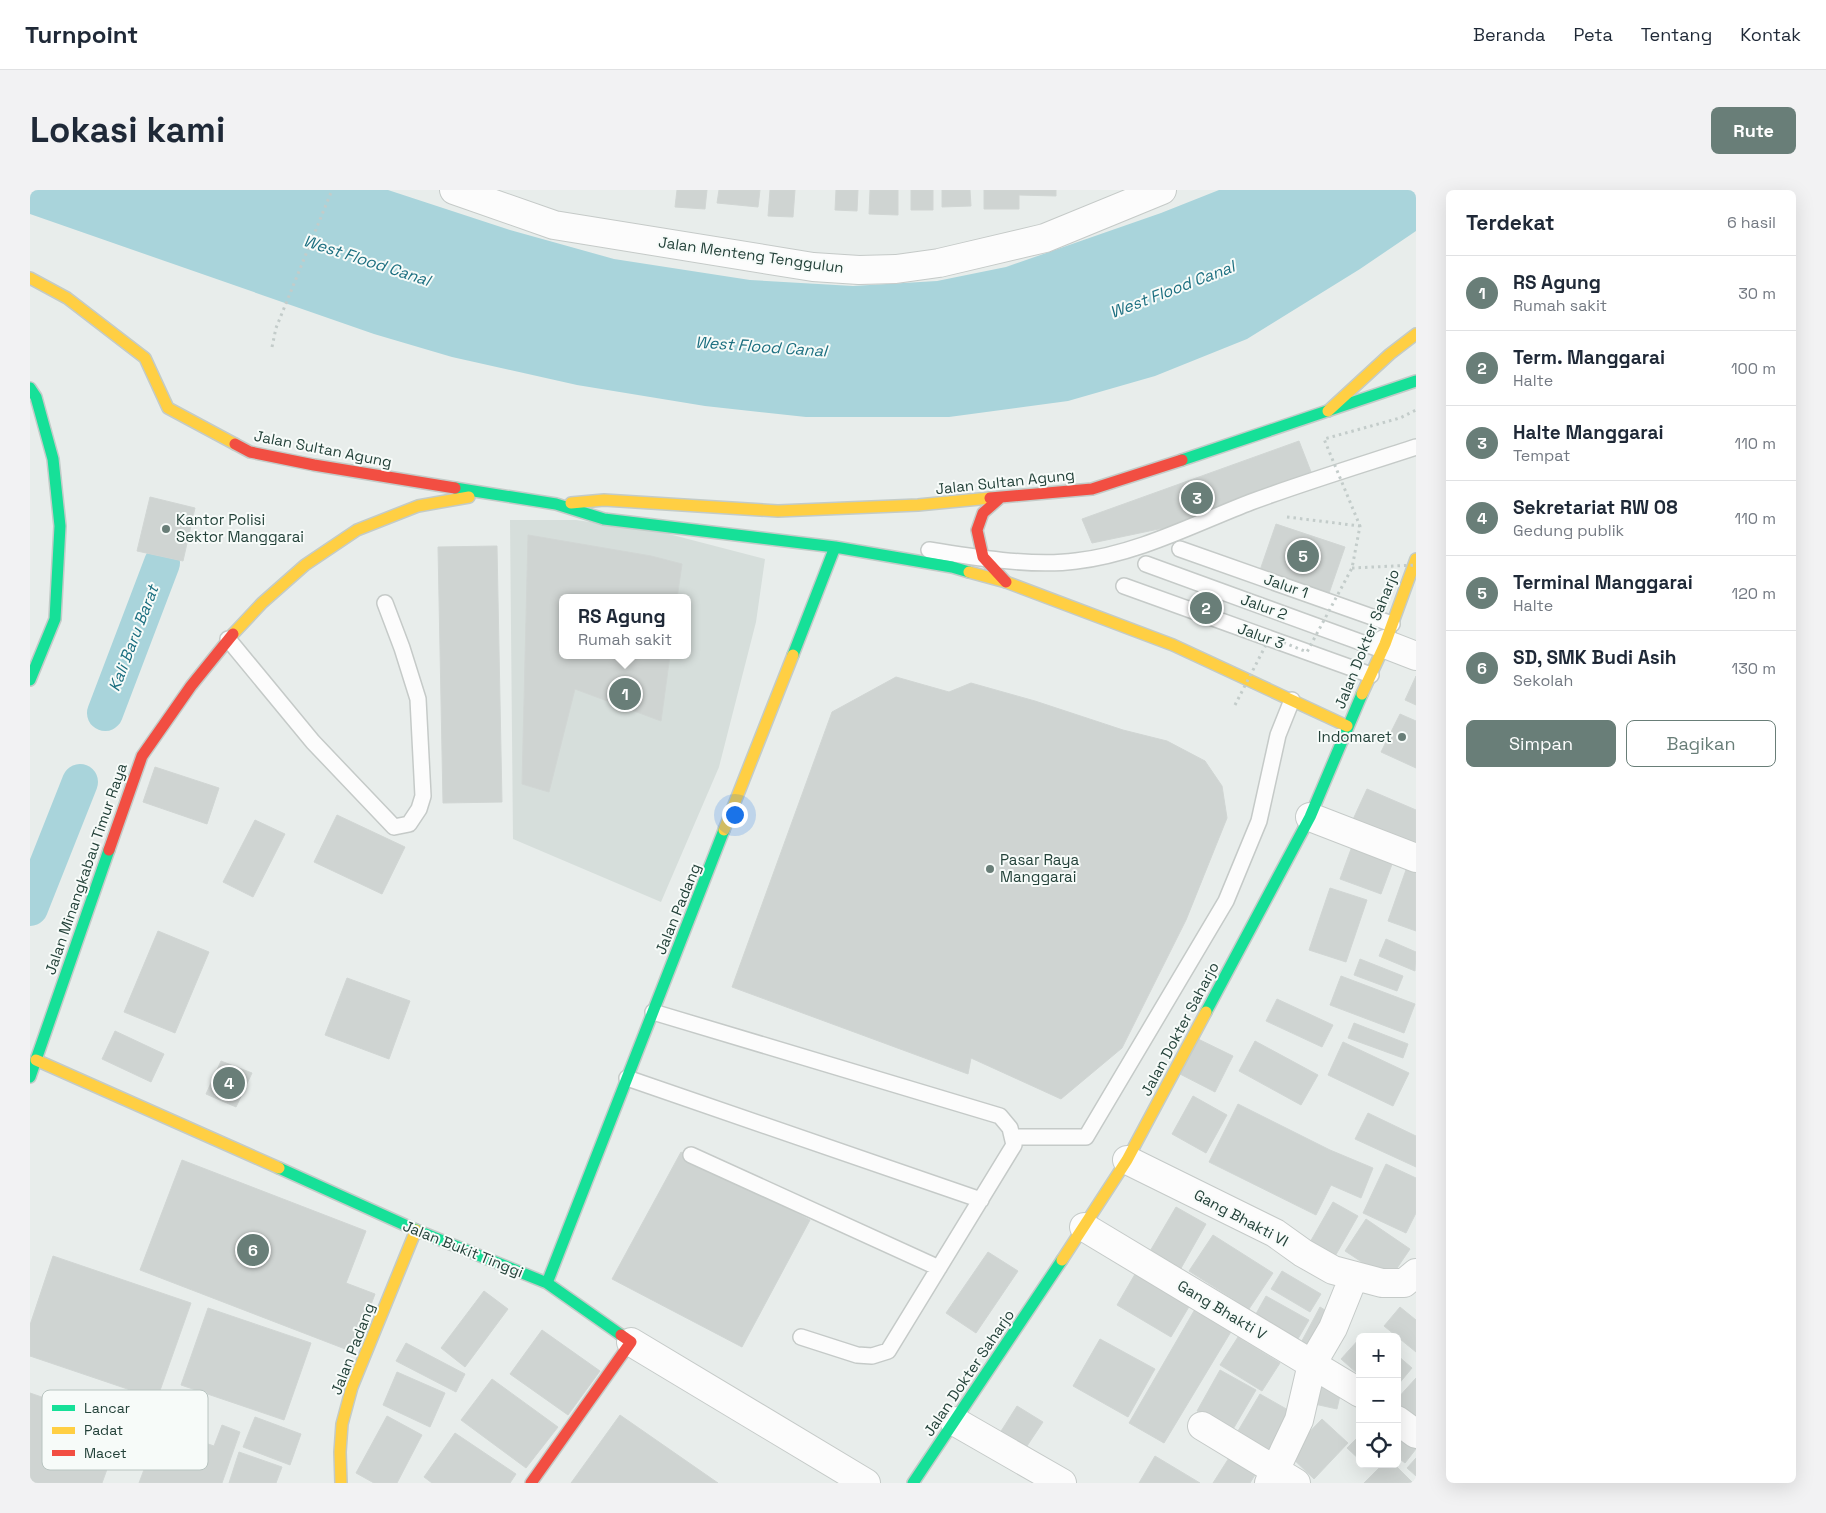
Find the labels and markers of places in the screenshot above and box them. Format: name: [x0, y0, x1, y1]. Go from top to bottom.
pin: 3: [1181, 479, 1213, 517]
place label: Kantor Polisi Sektor Manggarai: [176, 510, 304, 546]
marker: Kantor Polisi Sektor Manggarai: [160, 523, 172, 535]
pin: 5: [1287, 537, 1319, 575]
pin: 2: [1190, 589, 1222, 627]
pin: 1: [609, 675, 641, 713]
place label: Indomaret: [1318, 727, 1392, 746]
marker: Indomaret: [1396, 731, 1408, 743]
place label: Pasar Raya Manggarai: [1000, 850, 1079, 886]
marker: Pasar Raya Manggarai: [984, 863, 996, 875]
pin: 4: [213, 1064, 245, 1102]
pin: 6: [237, 1231, 269, 1269]

